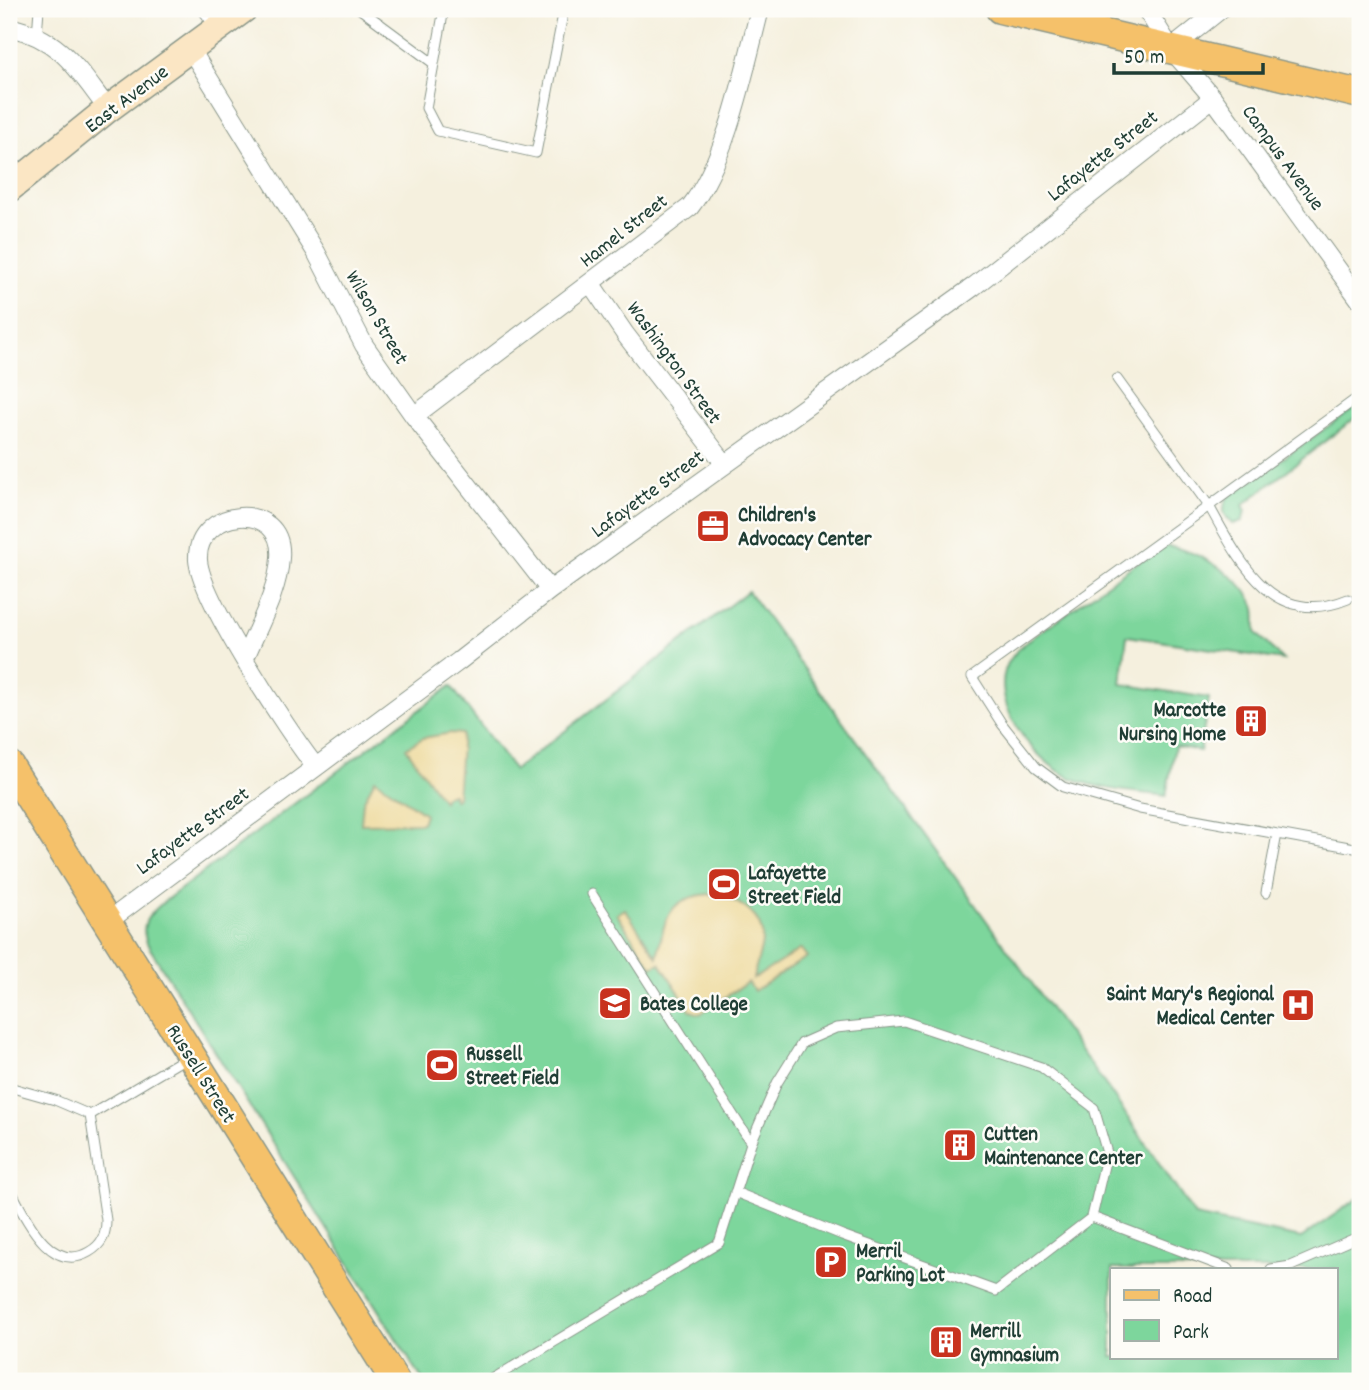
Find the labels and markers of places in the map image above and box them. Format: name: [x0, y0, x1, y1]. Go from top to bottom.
place label: Children's Advocacy Center: [738, 502, 873, 556]
office icon: Children's Advocacy Center: [694, 507, 732, 545]
place label: Marcotte Nursing Home: [1119, 697, 1226, 751]
building icon: Marcotte Nursing Home: [1232, 702, 1270, 740]
place label: Lafayette Street Field: [748, 860, 841, 914]
sports icon: Lafayette Street Field: [705, 865, 743, 903]
place label: Saint Mary's Regional Medical Center: [1106, 981, 1275, 1035]
school or university icon: Bates College: [596, 984, 634, 1022]
hospital icon: Saint Mary's Regional Medical Center: [1279, 986, 1317, 1024]
place label: Bates College: [640, 991, 748, 1021]
place label: Russell Street Field: [466, 1041, 559, 1095]
sports icon: Russell Street Field: [423, 1046, 461, 1084]
place label: Cutten Maintenance Center: [984, 1121, 1144, 1175]
building icon: Cutten Maintenance Center: [941, 1126, 979, 1164]
place label: Merril Parking Lot: [856, 1238, 945, 1292]
parking icon: Merril Parking Lot: [812, 1243, 850, 1281]
place label: Merrill Gymnasium: [970, 1318, 1059, 1372]
building icon: Merrill Gymnasium: [927, 1323, 965, 1361]

